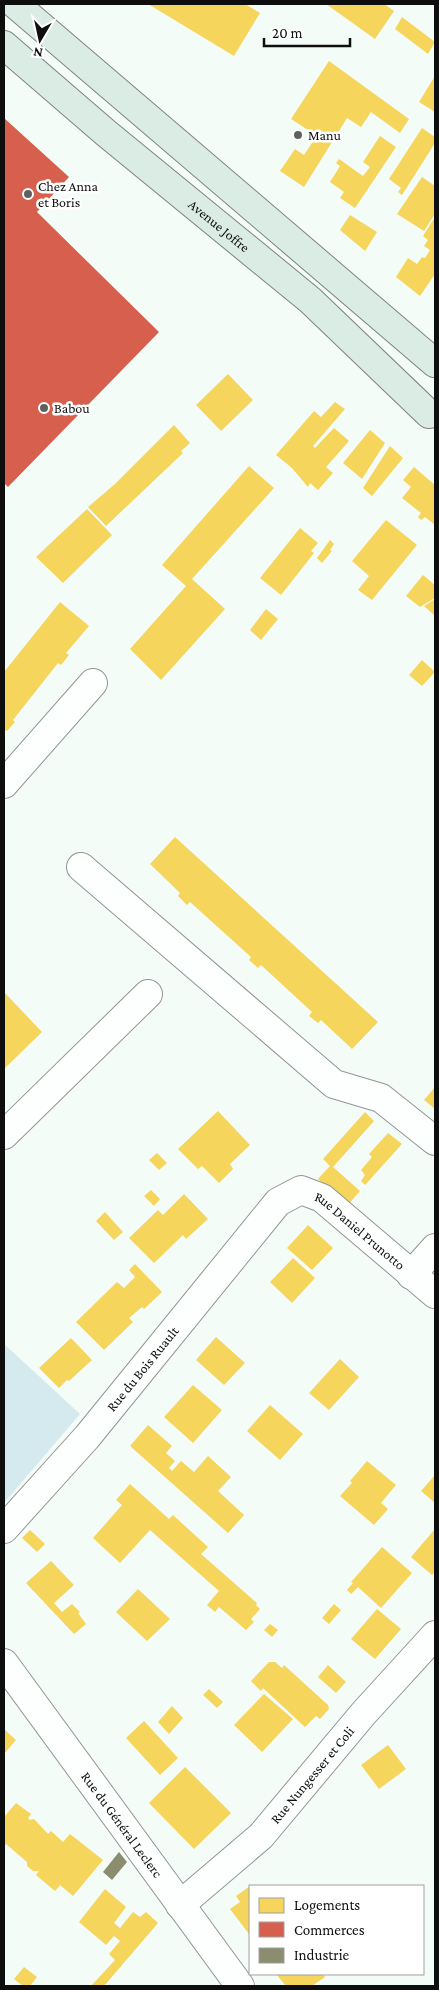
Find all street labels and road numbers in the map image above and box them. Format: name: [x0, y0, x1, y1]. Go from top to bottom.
street label: Avenue Joffre: [185, 196, 253, 255]
street label: Rue Daniel Prunotto: [313, 1188, 408, 1273]
street label: Rue du Bois Ruault: [103, 1323, 182, 1414]
street label: Rue Nungesser et Coli: [267, 1723, 357, 1827]
street label: Rue du Général Leclerc: [78, 1769, 166, 1881]

